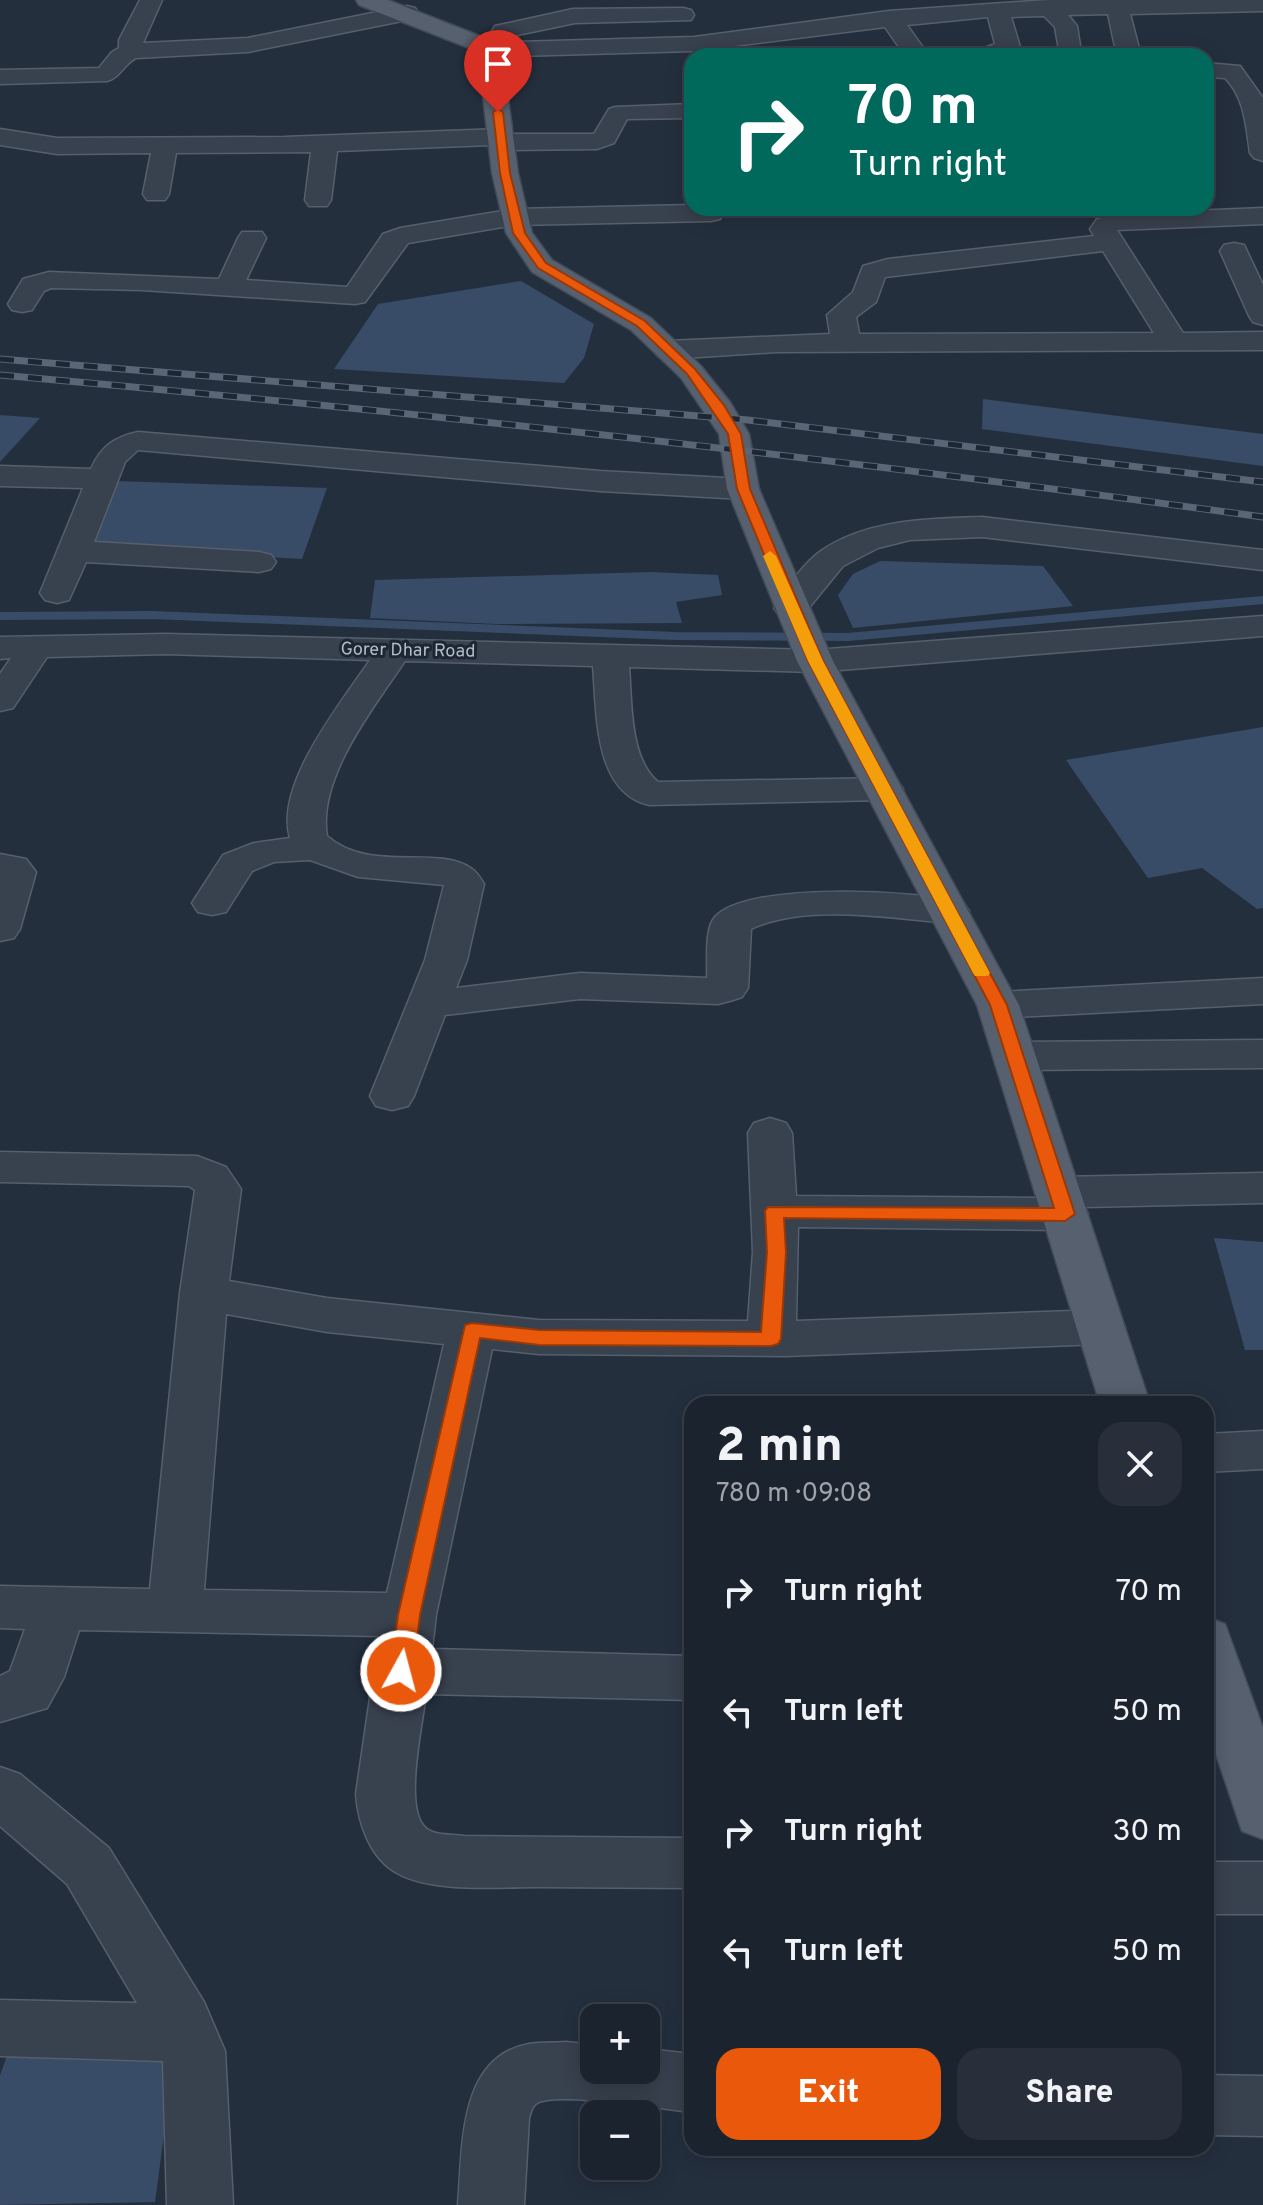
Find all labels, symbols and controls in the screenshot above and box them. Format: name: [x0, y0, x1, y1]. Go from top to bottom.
pin: [464, 30, 532, 112]
icon: arrive: [476, 42, 520, 86]
text: 70 m: [848, 74, 978, 144]
icon: right: [716, 80, 820, 184]
text: Turn right: [848, 143, 1007, 189]
street label: Gorer Dhar Road: [340, 638, 476, 664]
text: 2 min: [716, 1418, 843, 1478]
button: close: [1098, 1422, 1182, 1506]
text: 780 m · 09:08: [716, 1478, 872, 1511]
icon: right: [716, 1570, 760, 1614]
text: Turn right: [784, 1574, 922, 1611]
text: 70 m: [1116, 1574, 1182, 1611]
position arrow: [359, 1629, 443, 1713]
icon: left: [716, 1690, 760, 1734]
text: Turn left: [784, 1694, 904, 1731]
text: 50 m: [1112, 1694, 1182, 1731]
icon: right: [716, 1810, 760, 1854]
text: Turn right: [784, 1814, 922, 1851]
text: 30 m: [1113, 1814, 1182, 1851]
icon: left: [716, 1930, 760, 1974]
text: Turn left: [784, 1934, 904, 1971]
text: 50 m: [1112, 1934, 1182, 1971]
map controls: [580, 2004, 660, 2180]
button: +: [580, 2004, 660, 2084]
button: Exit: [716, 2048, 941, 2140]
button: Share: [957, 2048, 1182, 2140]
button: −: [580, 2100, 660, 2180]

